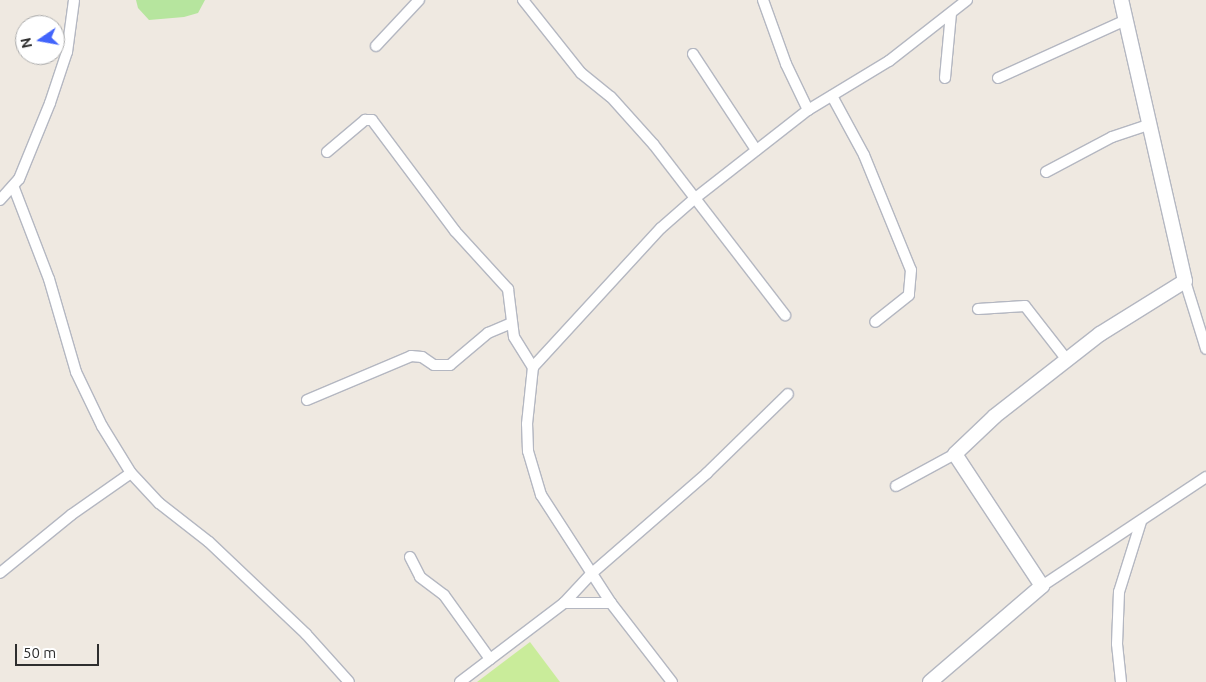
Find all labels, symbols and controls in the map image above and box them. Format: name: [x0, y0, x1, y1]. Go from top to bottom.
north arrow: [15, 15, 65, 65]
text: N: [17, 36, 35, 50]
scale bar: [18, 634, 101, 666]
text: 50 m: [23, 644, 56, 661]

